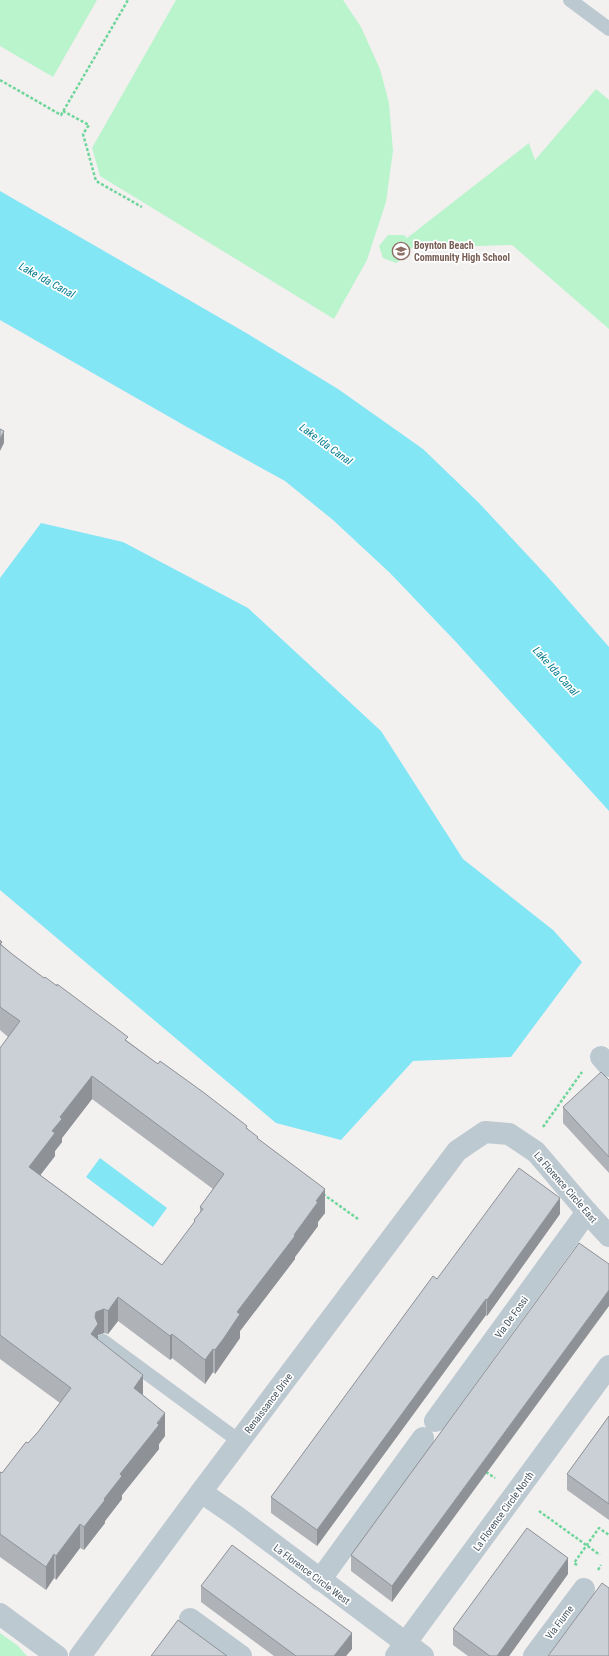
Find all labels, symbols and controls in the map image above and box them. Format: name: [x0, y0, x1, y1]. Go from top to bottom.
place label: Boynton Beach Community High School: [414, 240, 510, 263]
school or university icon: Boynton Beach Community High School: [391, 241, 411, 261]
water label: Lake Ida Canal: [17, 260, 77, 301]
water label: Lake Ida Canal: [297, 421, 355, 468]
water label: Lake Ida Canal: [530, 644, 582, 699]
street label: La Florence Circle East: [532, 1150, 599, 1225]
street label: Via De Fossi: [493, 1294, 530, 1340]
street label: Renaissance Drive: [242, 1371, 295, 1435]
street label: La Florence Circle North: [471, 1469, 536, 1553]
street label: La Florence Circle West: [271, 1542, 352, 1607]
street label: Via Fiume: [543, 1603, 576, 1641]

